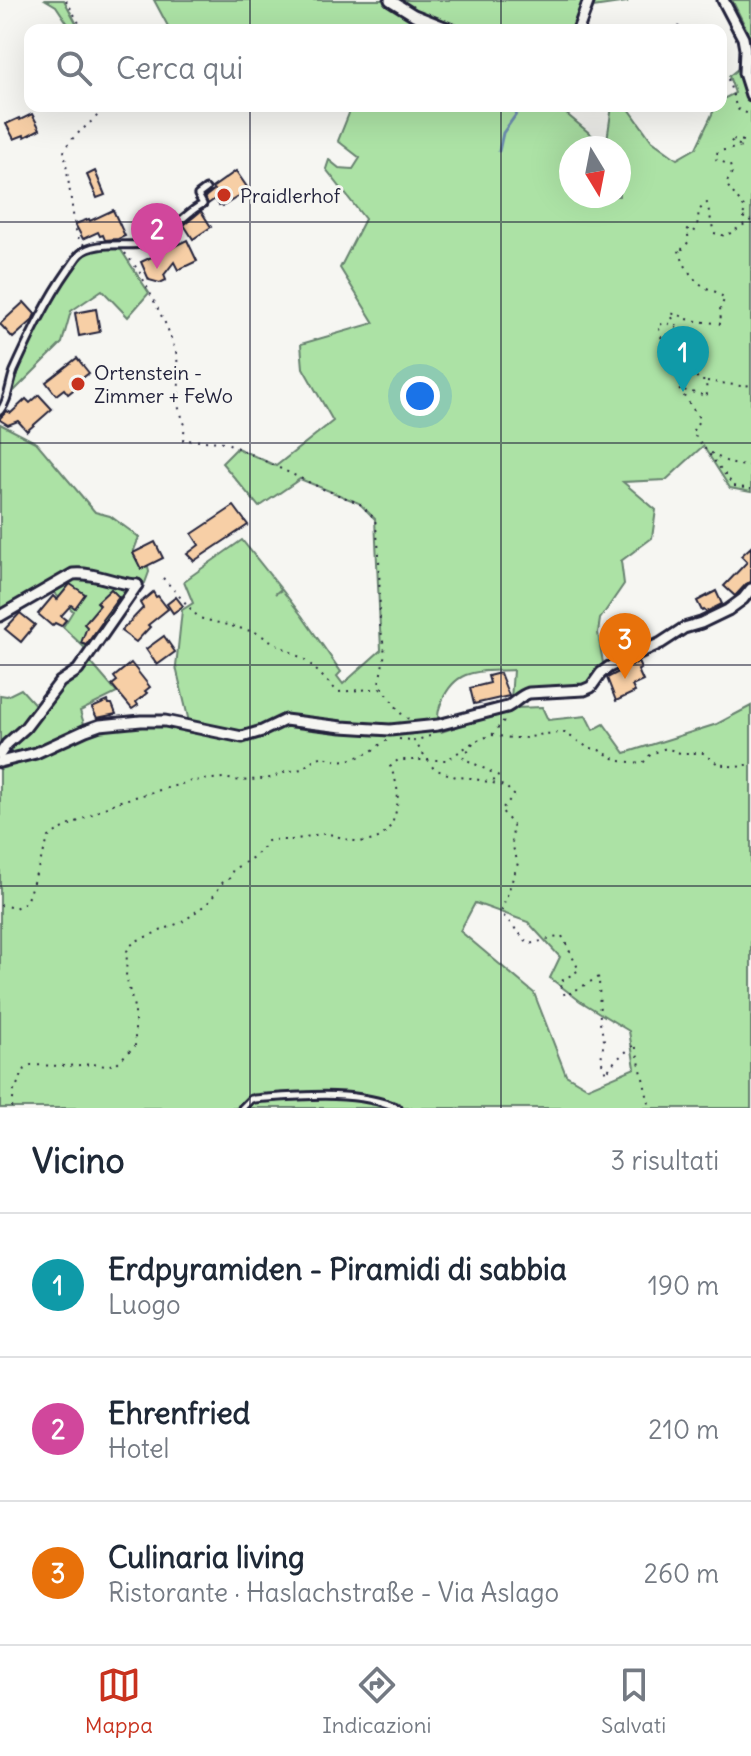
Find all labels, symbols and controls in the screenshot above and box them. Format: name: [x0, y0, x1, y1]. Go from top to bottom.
search box: [24, 24, 727, 112]
icon: search: [52, 46, 96, 90]
text: Cerca qui: [116, 49, 243, 87]
north arrow: [559, 136, 631, 208]
place label: Praidlerhof: [240, 183, 341, 208]
marker: Praidlerhof: [215, 186, 233, 204]
pin: 2: [131, 203, 183, 269]
pin: 1: [657, 326, 709, 392]
place label: Ortenstein - Zimmer + FeWo: [94, 360, 233, 408]
marker: Ortenstein - Zimmer + FeWo: [69, 375, 87, 393]
your location: [400, 376, 440, 416]
pin: 3: [599, 613, 651, 679]
text: Vicino: [32, 1139, 125, 1182]
text: 3 risultati: [611, 1144, 719, 1177]
text: Erdpyramiden - Piramidi di sabbia: [108, 1250, 567, 1288]
text: 1: [53, 1269, 63, 1302]
text: 190 m: [648, 1269, 719, 1302]
text: Luogo: [108, 1288, 181, 1321]
text: Ehrenfried: [108, 1394, 250, 1432]
text: 2: [51, 1413, 65, 1446]
text: 210 m: [648, 1413, 719, 1446]
text: Hotel: [108, 1432, 169, 1465]
text: Culinaria living: [108, 1538, 305, 1576]
text: 3: [51, 1557, 65, 1590]
text: 260 m: [644, 1557, 719, 1590]
text: Ristorante · Haslachstraße - Via Aslago: [108, 1576, 559, 1609]
tab: Mappa: [85, 1663, 153, 1739]
tab: Indicazioni: [322, 1663, 431, 1739]
tab: Salvati: [601, 1663, 666, 1739]

